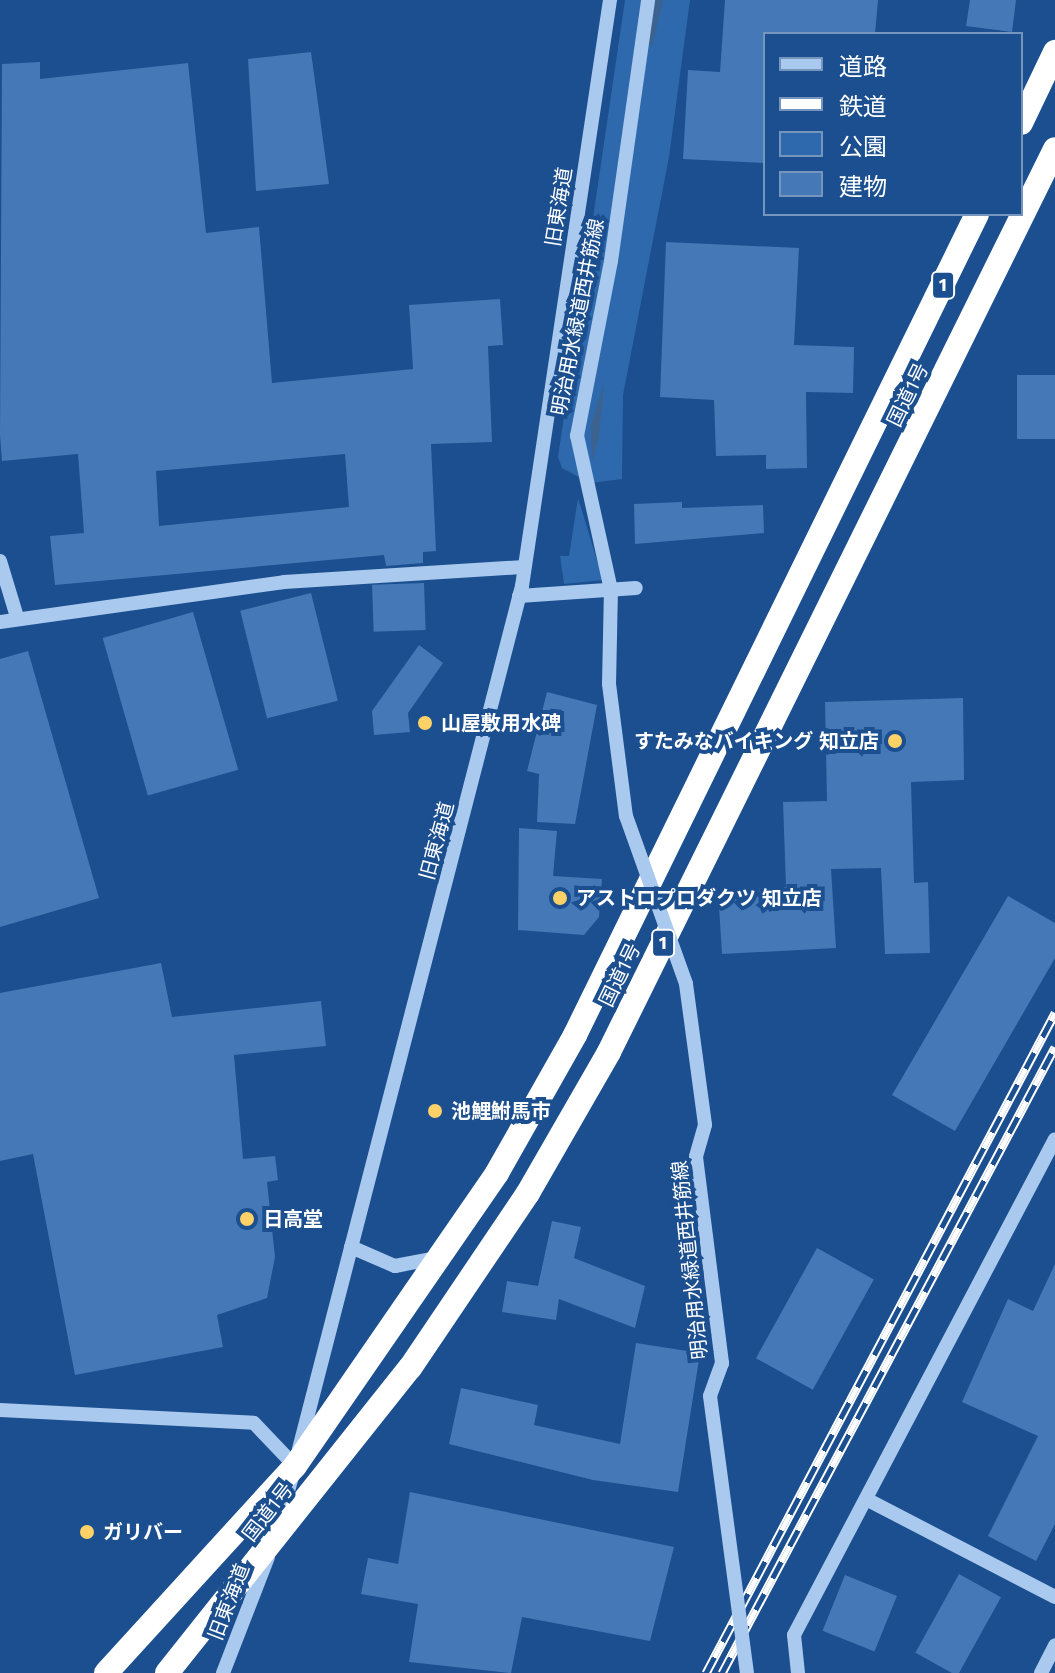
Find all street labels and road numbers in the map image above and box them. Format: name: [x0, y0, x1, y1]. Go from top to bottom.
street label: 旧東海道: [541, 166, 577, 248]
street label: 明治用水緑道西井筋線: [547, 217, 609, 417]
road number: 1: [931, 271, 955, 299]
street label: 国道1号: [882, 359, 934, 431]
street label: 旧東海道: [415, 799, 459, 883]
road number: 1: [651, 929, 675, 957]
street label: 国道1号: [594, 939, 646, 1011]
street label: 明治用水緑道西井筋線: [668, 1159, 712, 1361]
street label: 国道1号: [238, 1478, 298, 1546]
street label: 旧東海道: [203, 1560, 255, 1644]

